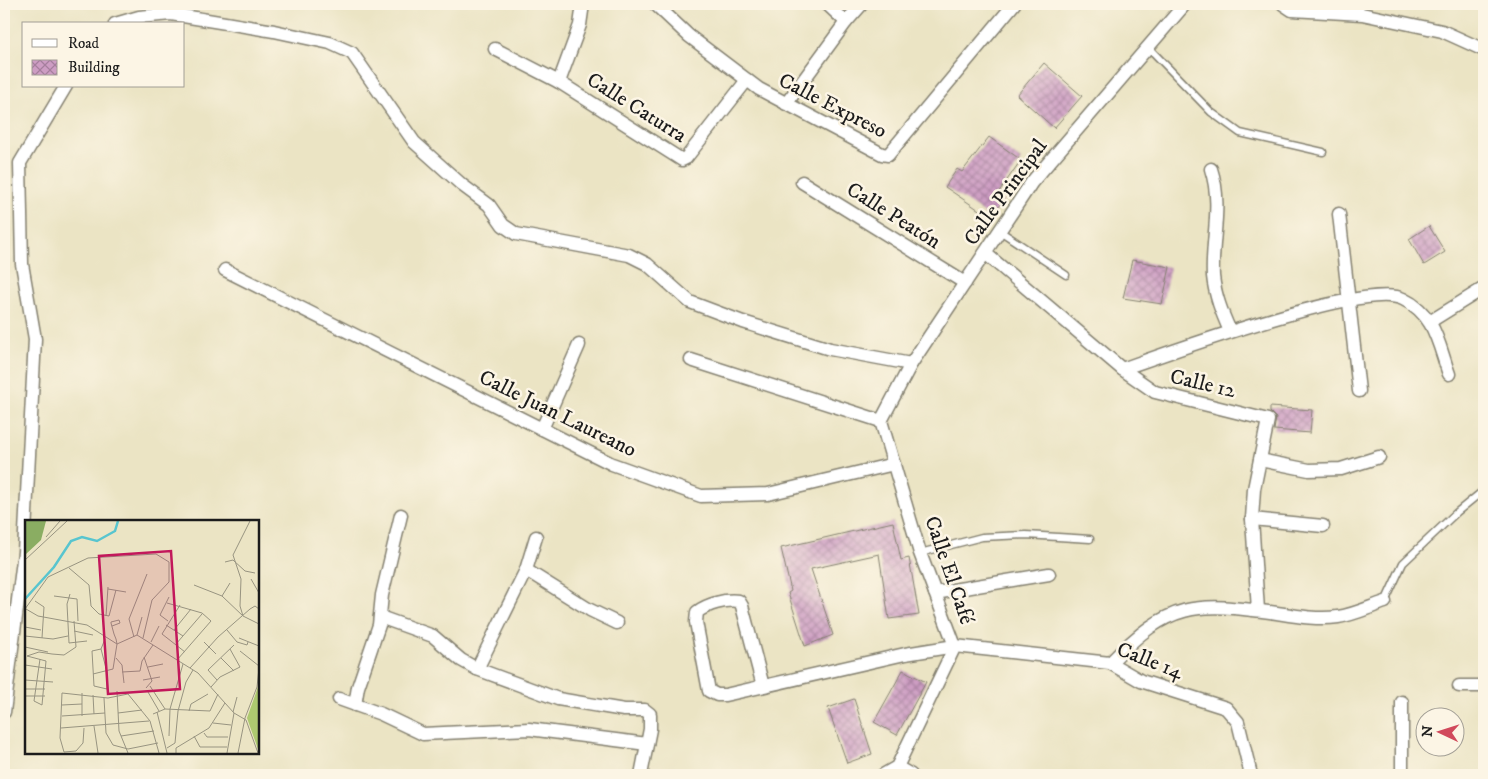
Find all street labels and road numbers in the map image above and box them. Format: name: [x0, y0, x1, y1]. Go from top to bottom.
street label: Calle Caturra: [582, 67, 691, 149]
street label: Calle Expreso: [774, 68, 891, 144]
street label: Calle Principal: [959, 134, 1054, 251]
street label: Calle Peatón: [842, 177, 945, 255]
street label: Calle 12: [1167, 364, 1239, 404]
street label: Calle Juan Laureano: [475, 365, 641, 463]
street label: Calle El Café: [918, 513, 980, 628]
street label: Calle 14: [1113, 637, 1187, 686]

